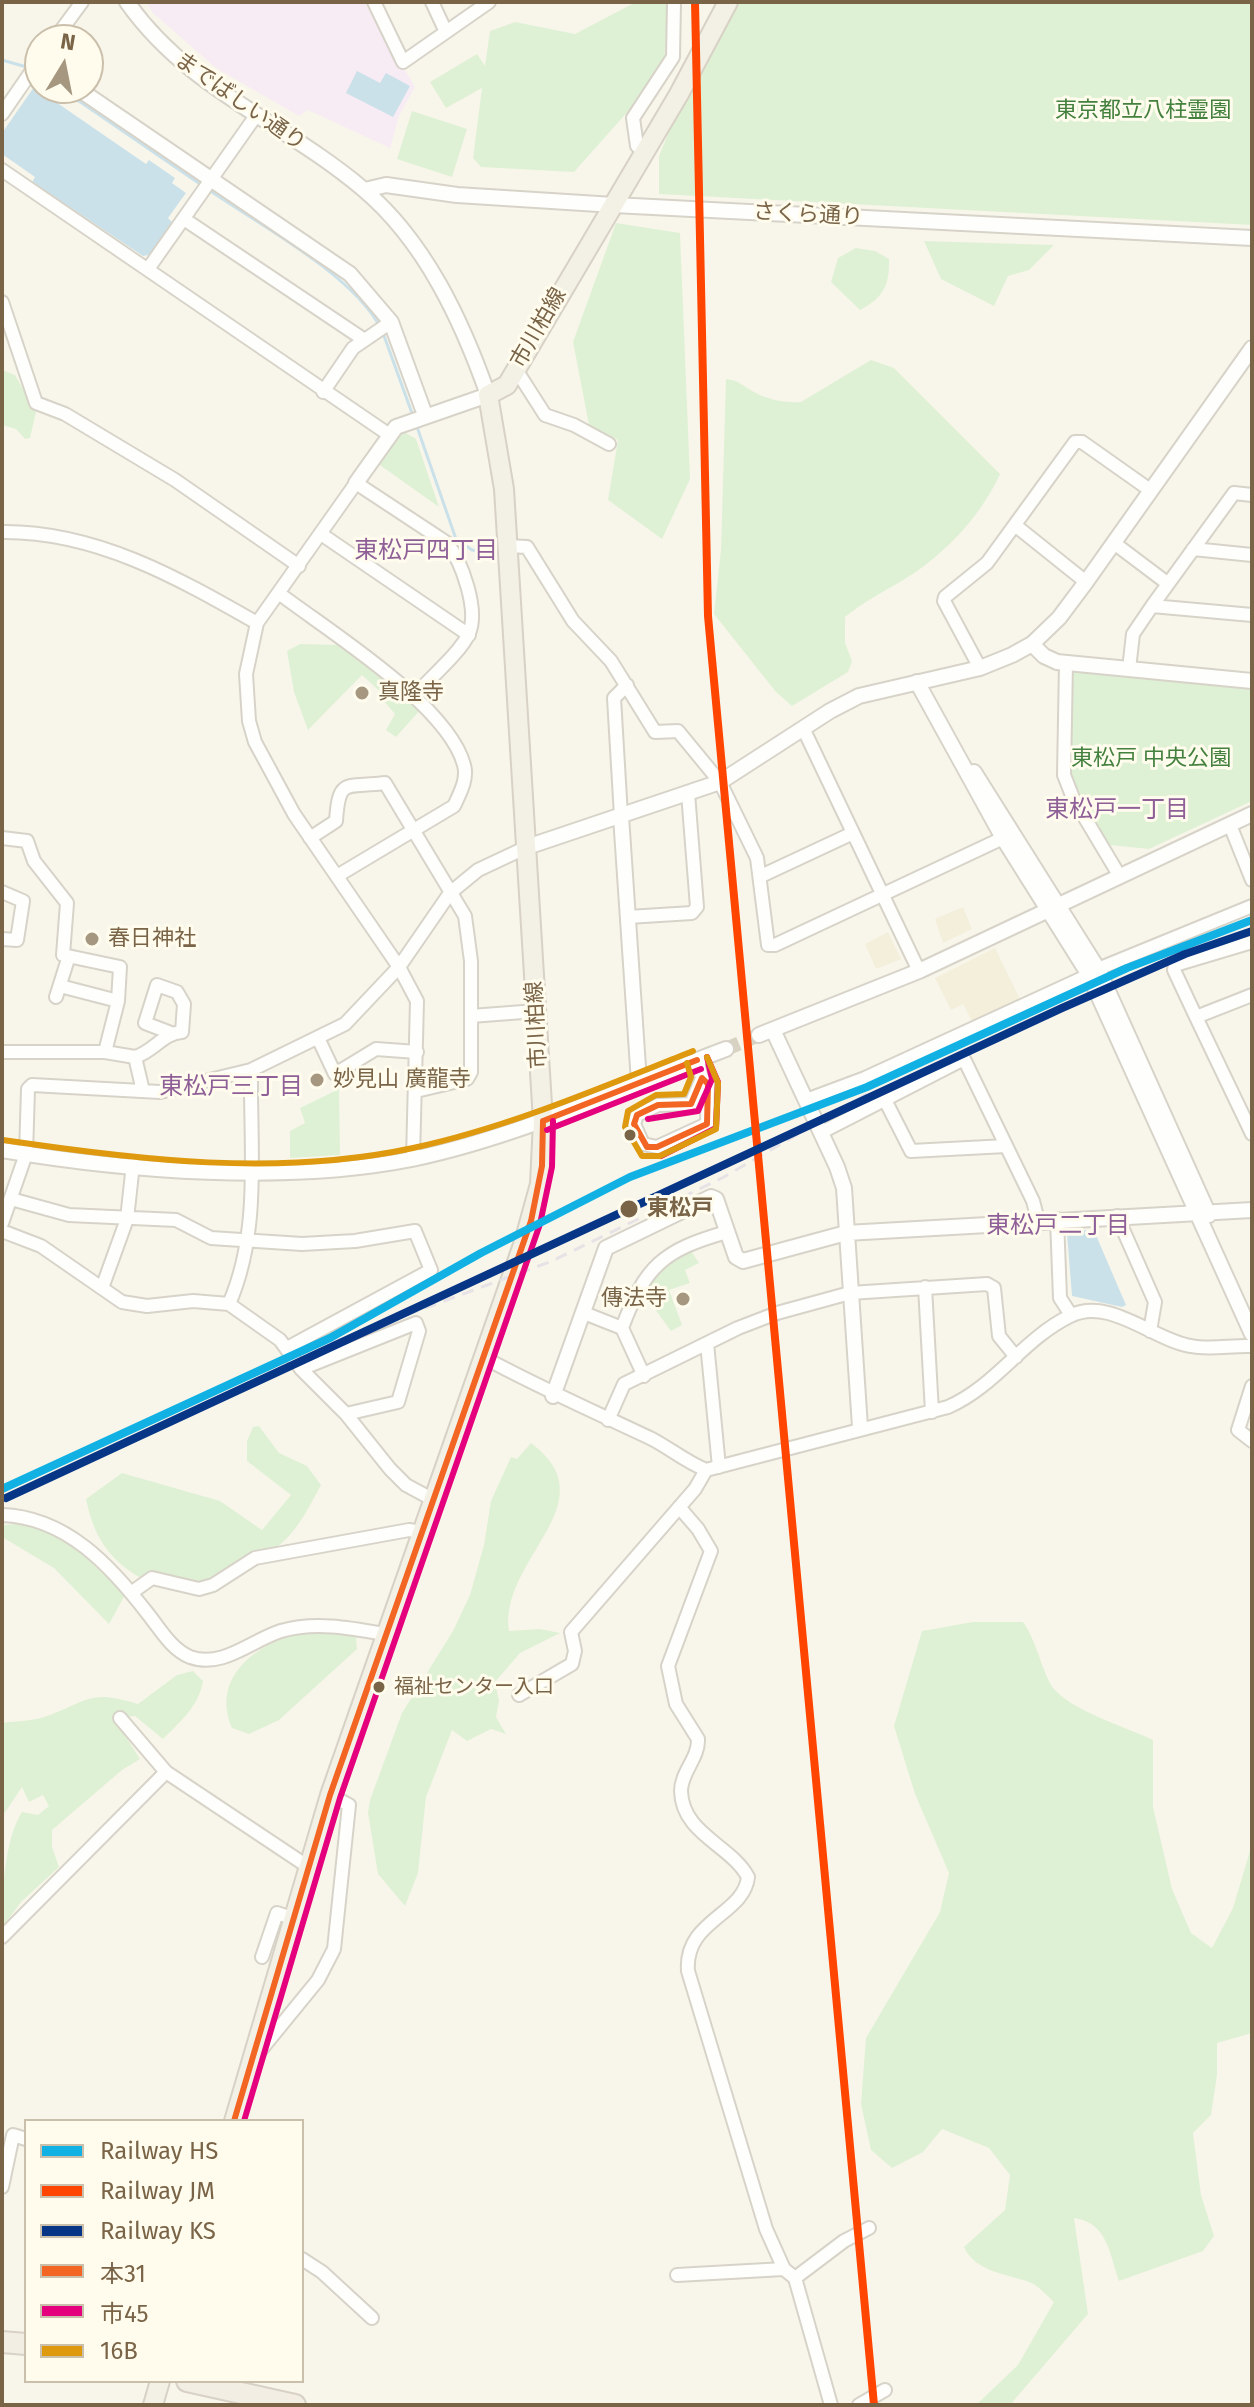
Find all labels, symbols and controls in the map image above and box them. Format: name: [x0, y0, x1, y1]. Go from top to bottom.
north arrow: [24, 24, 104, 104]
text: N: [58, 27, 77, 56]
street label: までばしい通り: [169, 47, 311, 157]
park label: 東京都立八柱霊園: [1055, 98, 1231, 124]
street label: さくら通り: [752, 199, 864, 231]
street label: 市川柏線: [506, 283, 572, 373]
district label: 東松戸四丁目: [354, 537, 498, 565]
place label: 真隆寺: [378, 680, 444, 706]
marker: 真隆寺: [353, 684, 371, 702]
park label: 東松戸 中央公園: [1071, 746, 1231, 772]
district label: 東松戸一丁目: [1045, 796, 1189, 824]
place label: 春日神社: [108, 926, 196, 952]
marker: 春日神社: [83, 930, 101, 948]
street label: 市川柏線: [522, 980, 552, 1070]
place label: 妙見山 廣龍寺: [333, 1067, 471, 1093]
marker: 妙見山 廣龍寺: [308, 1071, 326, 1089]
district label: 東松戸三丁目: [159, 1073, 303, 1101]
unlabelled marker: [622, 1127, 638, 1143]
place label: 東松戸: [647, 1196, 713, 1222]
marker: 東松戸: [618, 1198, 640, 1220]
district label: 東松戸二丁目: [986, 1212, 1130, 1240]
place label: 傳法寺: [601, 1286, 667, 1312]
marker: 傳法寺: [674, 1290, 692, 1308]
place label: 福祉センター入口: [394, 1675, 554, 1699]
marker: 福祉センター入口: [371, 1679, 387, 1695]
legend: [24, 2119, 304, 2383]
text: Railway HS: [100, 2137, 218, 2165]
text: Railway JM: [100, 2177, 215, 2205]
text: Railway KS: [100, 2217, 216, 2245]
text: 本31: [100, 2260, 146, 2288]
text: 市45: [100, 2300, 149, 2328]
text: 16B: [100, 2337, 138, 2365]

